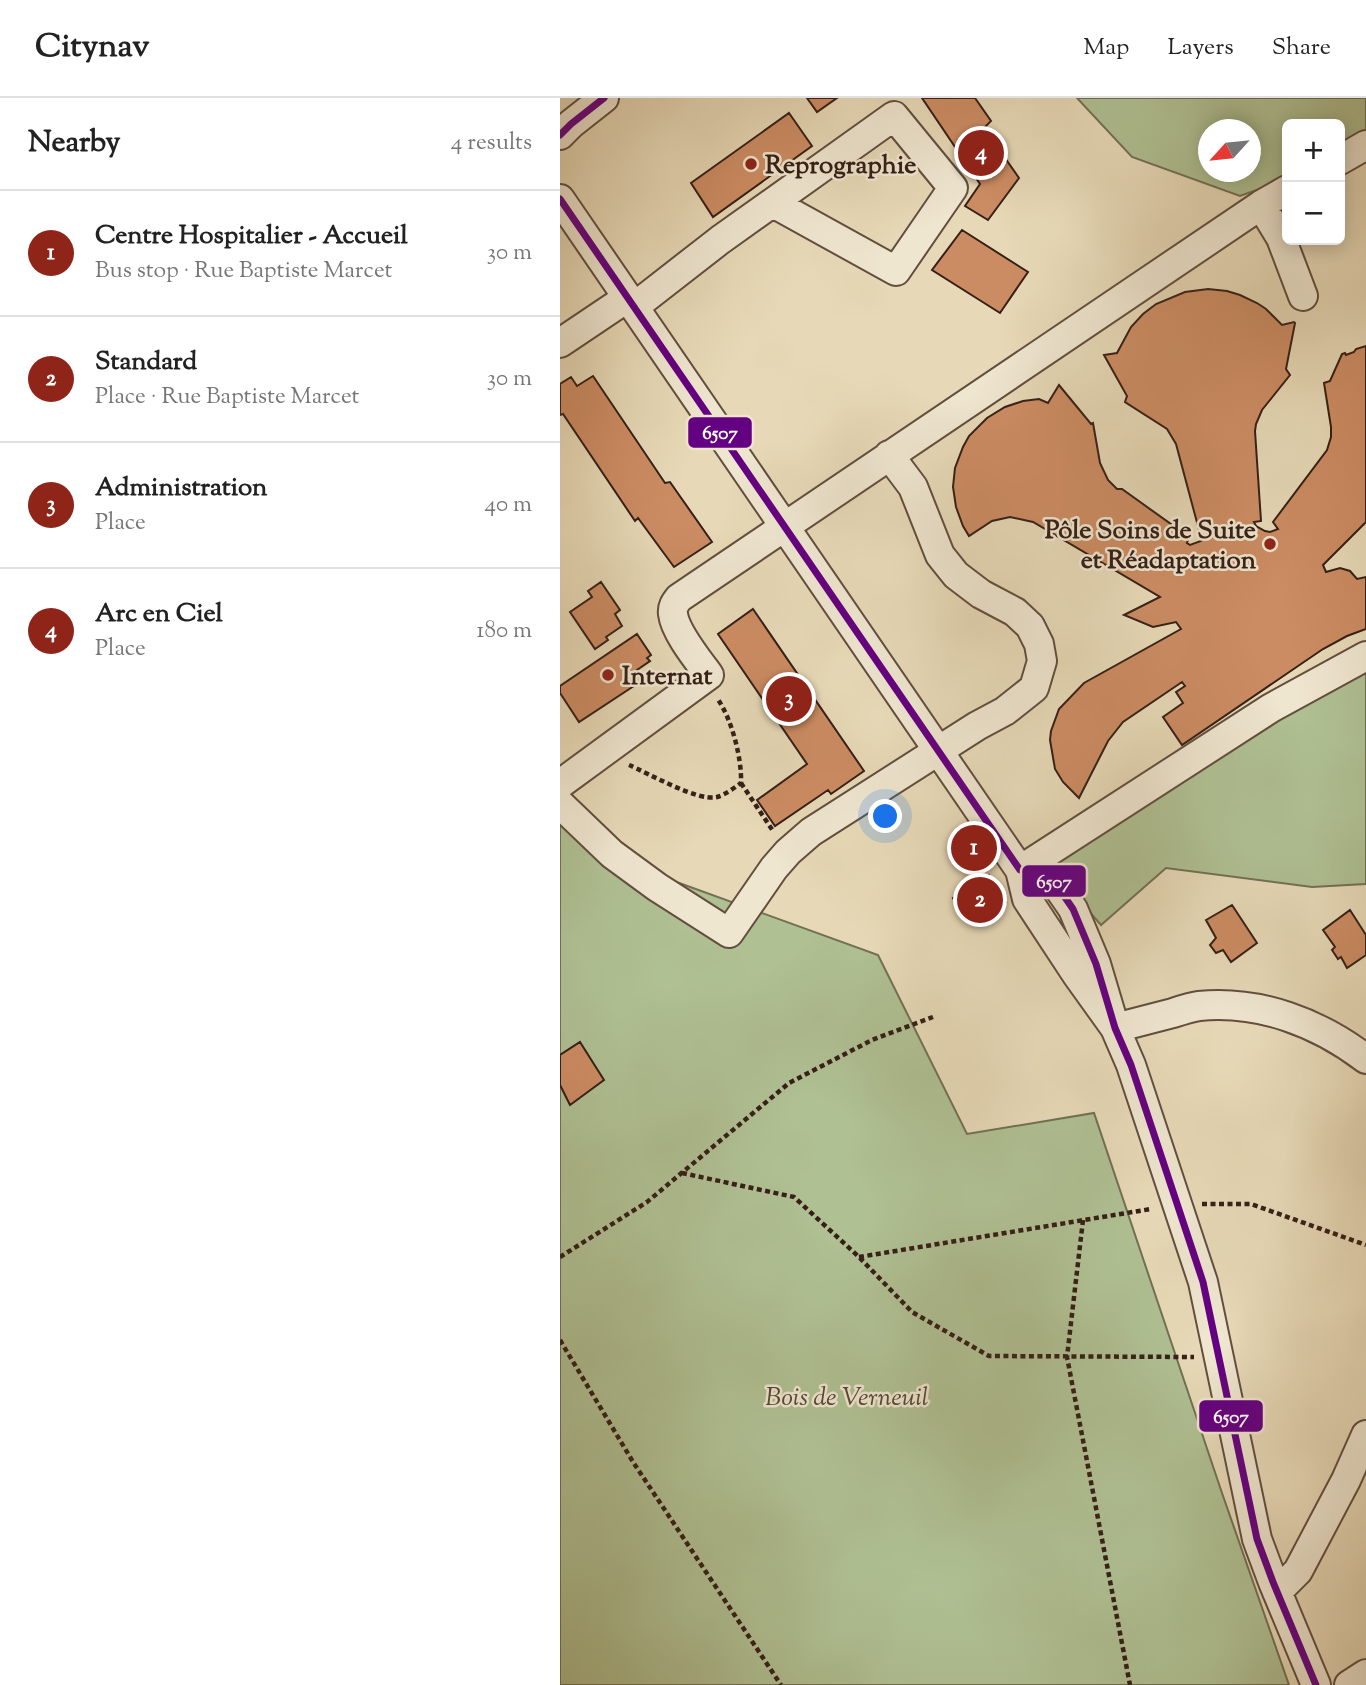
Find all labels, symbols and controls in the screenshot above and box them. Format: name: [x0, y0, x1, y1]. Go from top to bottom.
text: Citynav: [35, 24, 150, 72]
text: Map: [1083, 31, 1129, 65]
text: Layers: [1167, 31, 1234, 65]
text: Share: [1272, 31, 1331, 65]
north arrow: [1198, 119, 1261, 182]
map controls: [1282, 119, 1345, 245]
button: +: [1282, 119, 1345, 182]
text: Nearby: [28, 122, 120, 165]
text: 4 results: [451, 127, 532, 160]
pin: 4: [958, 127, 1004, 179]
place label: Reprographie: [765, 148, 916, 185]
marker: Reprographie: [743, 156, 759, 172]
button: −: [1282, 182, 1345, 245]
text: Centre Hospitalier - Accueil: [95, 218, 408, 255]
text: 1: [47, 237, 55, 270]
text: 30 m: [487, 237, 532, 270]
text: Bus stop · Rue Baptiste Marcet: [95, 255, 392, 288]
text: Standard: [95, 344, 197, 381]
text: 2: [46, 363, 56, 396]
text: 30 m: [487, 363, 532, 396]
text: Place · Rue Baptiste Marcet: [95, 381, 359, 414]
line badge: 6507: [687, 416, 753, 449]
text: 6507: [702, 421, 738, 448]
text: Administration: [95, 470, 267, 507]
text: 3: [46, 489, 56, 522]
text: 40 m: [485, 489, 532, 522]
text: Place: [95, 507, 146, 540]
place label: Pôle Soins de Suite et Réadaptation: [1045, 513, 1257, 580]
marker: Pôle Soins de Suite et Réadaptation: [1262, 536, 1278, 552]
text: Arc en Ciel: [95, 596, 223, 633]
text: 4: [45, 615, 57, 648]
text: 180 m: [477, 615, 532, 648]
text: Place: [95, 633, 146, 666]
place label: Internat: [622, 659, 712, 696]
marker: Internat: [600, 667, 616, 683]
pin: 3: [766, 673, 812, 725]
your location: [868, 799, 902, 833]
pin: 1: [951, 822, 997, 874]
line badge: 6507: [1021, 864, 1087, 898]
text: 6507: [1036, 870, 1072, 897]
pin: 2: [957, 874, 1003, 926]
park label: Bois de Verneuil: [765, 1380, 929, 1417]
line badge: 6507: [1198, 1399, 1264, 1433]
text: 6507: [1213, 1405, 1249, 1432]

